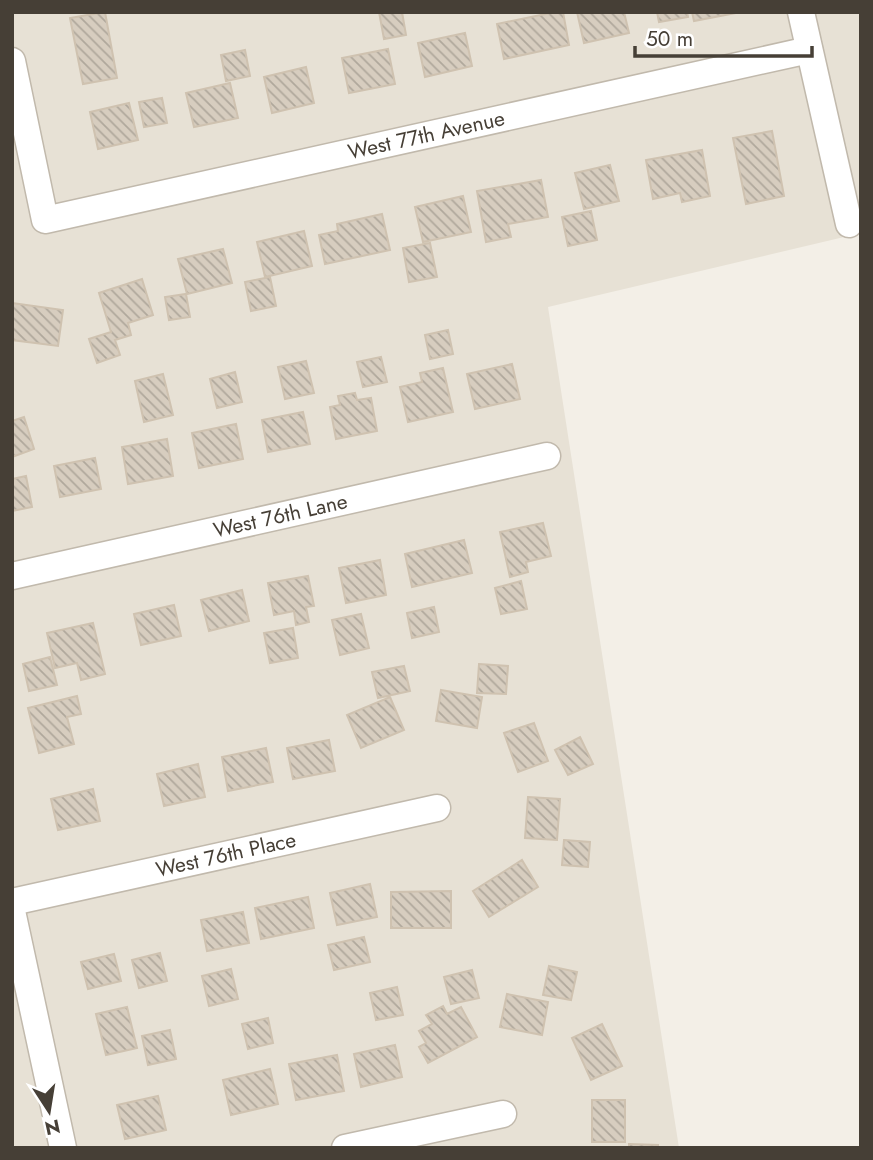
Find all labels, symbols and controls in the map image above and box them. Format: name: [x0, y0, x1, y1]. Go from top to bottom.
scale bar: [635, 14, 812, 58]
text: 50 m: [646, 24, 693, 54]
street label: West 77th Avenue: [345, 103, 508, 167]
street label: West 76th Lane: [210, 486, 350, 545]
street label: West 76th Place: [153, 825, 299, 885]
north arrow: [14, 1076, 84, 1146]
text: N: [42, 1112, 63, 1142]

